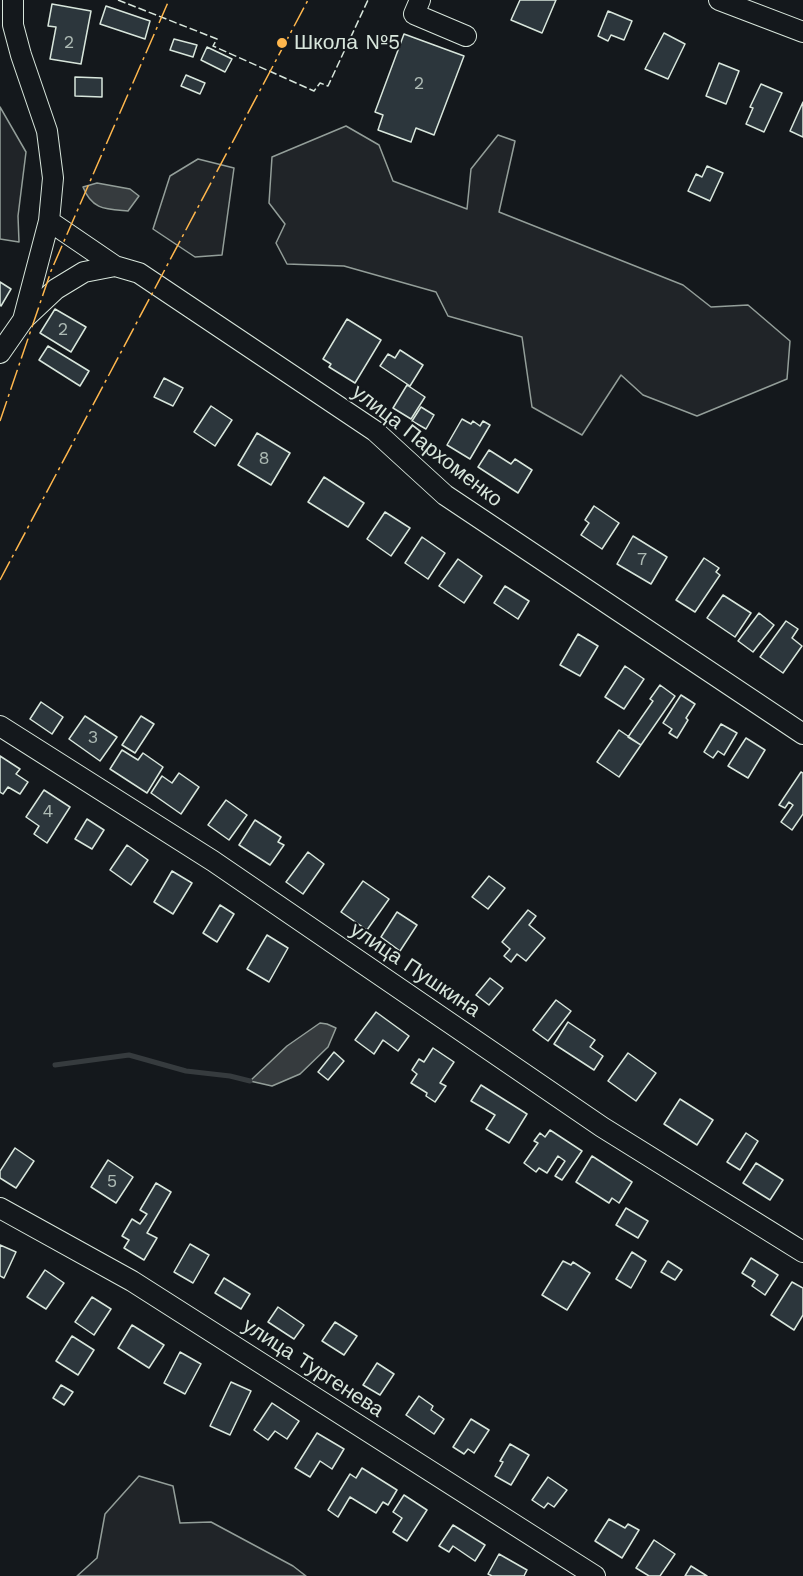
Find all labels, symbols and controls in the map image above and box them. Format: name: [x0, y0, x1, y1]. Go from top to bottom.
place label: Школа №5: [294, 30, 400, 56]
house number: 2: [64, 32, 74, 54]
marker: Школа №5: [275, 36, 289, 50]
house number: 2: [414, 73, 424, 95]
house number: 2: [58, 319, 68, 341]
street label: улица Пархоменко: [347, 379, 507, 513]
house number: 8: [258, 448, 270, 470]
house number: 7: [637, 549, 647, 571]
house number: 3: [88, 727, 98, 749]
house number: 4: [43, 801, 53, 823]
street label: улица Пушкина: [345, 917, 485, 1023]
house number: 5: [107, 1171, 117, 1193]
street label: улица Тургенева: [238, 1313, 388, 1423]

